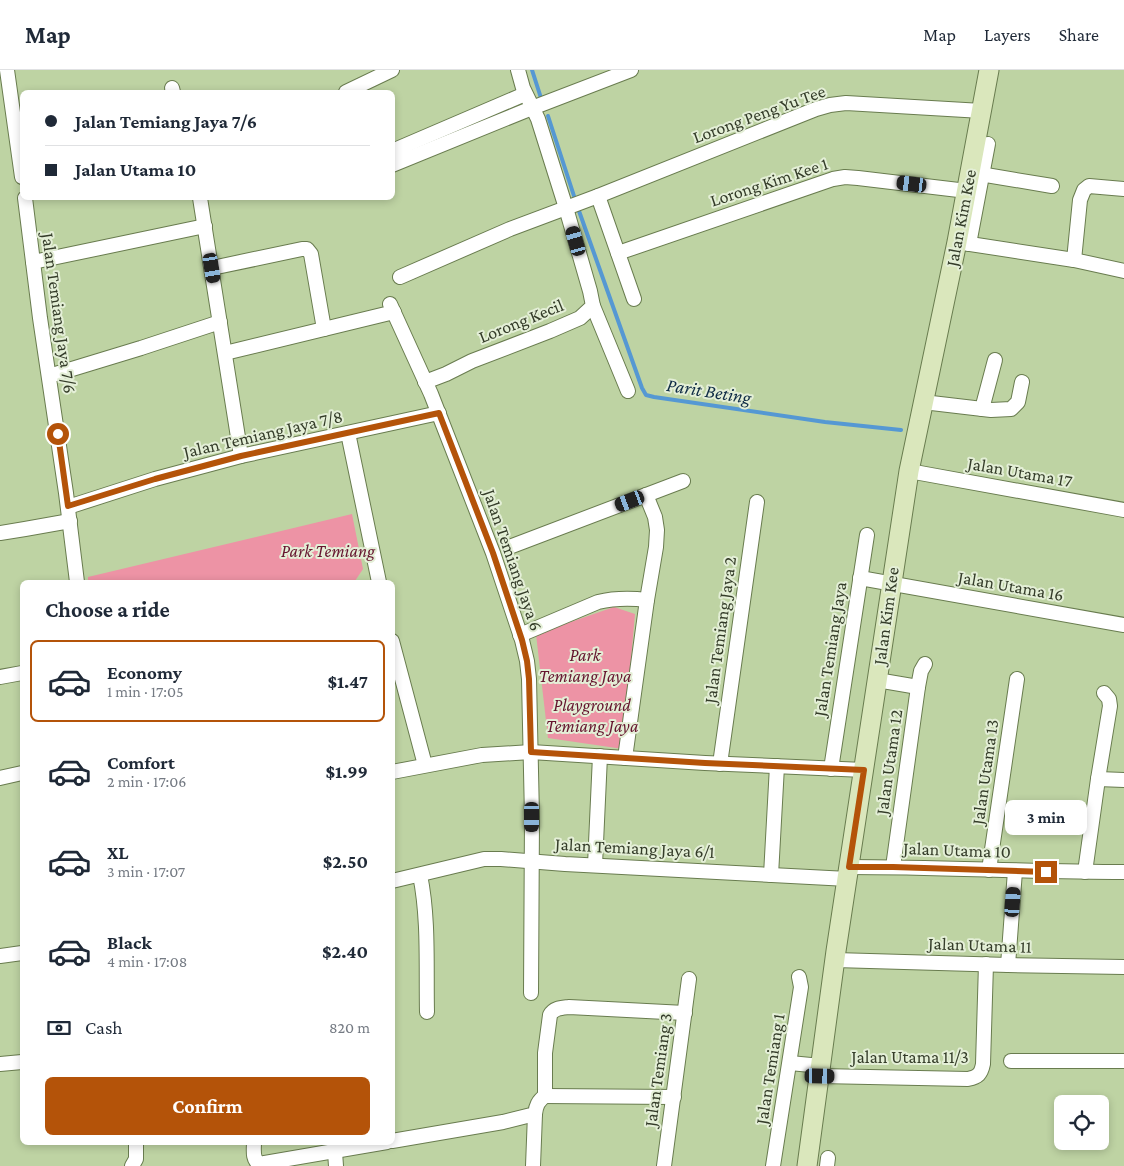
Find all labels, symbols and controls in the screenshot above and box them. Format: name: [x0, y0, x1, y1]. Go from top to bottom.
text: Map: [25, 21, 71, 48]
text: Map: [923, 25, 956, 45]
text: Layers: [984, 25, 1031, 45]
text: Share: [1059, 25, 1099, 45]
street label: Lorong Peng Yu Tee: [690, 81, 828, 147]
text: Jalan Temiang Jaya 7/6: [75, 111, 257, 132]
street label: Lorong Kim Kee 1: [708, 154, 830, 210]
text: Jalan Utama 10: [75, 159, 196, 180]
street label: Jalan Kim Kee: [941, 168, 980, 270]
car: [896, 175, 927, 193]
car: [564, 225, 587, 257]
street label: Jalan Temiang Jaya 7/6: [38, 230, 80, 394]
car: [202, 252, 221, 284]
street label: Lorong Kecil: [476, 295, 567, 347]
water label: Parit Beting: [665, 374, 753, 408]
street label: Jalan Temiang Jaya 7/8: [180, 406, 345, 462]
route start: [47, 423, 69, 445]
street label: Jalan Utama 17: [964, 453, 1074, 491]
street label: Jalan Temiang Jaya 6: [479, 485, 547, 634]
car: [613, 489, 646, 513]
park label: Park Temiang: [281, 541, 376, 561]
street label: Jalan Temiang Jaya 2: [700, 555, 740, 707]
street label: Jalan Kim Kee: [869, 566, 903, 668]
street label: Jalan Utama 16: [955, 567, 1065, 605]
street label: Jalan Temiang Jaya: [809, 580, 851, 720]
text: Choose a ride: [45, 597, 170, 622]
park label: Park Temiang Jaya: [539, 645, 632, 686]
icon: car: [47, 659, 92, 704]
text: Economy: [107, 662, 182, 683]
text: $1.47: [327, 671, 368, 692]
text: 1 min · 17:05: [107, 683, 184, 700]
park label: Playground Temiang Jaya: [546, 695, 639, 736]
street label: Jalan Utama 12: [871, 708, 906, 818]
street label: Jalan Utama 13: [967, 718, 1002, 828]
icon: car: [47, 749, 92, 794]
text: Comfort: [107, 752, 175, 773]
text: $1.99: [326, 761, 368, 782]
text: 2 min · 17:06: [107, 773, 186, 790]
callout: 3 min: [1005, 800, 1087, 834]
car: [524, 802, 539, 832]
text: 3 min: [1027, 809, 1065, 826]
street label: Jalan Temiang Jaya 6/1: [553, 834, 715, 862]
street label: Jalan Utama 10: [901, 838, 1011, 862]
icon: car: [47, 839, 92, 884]
text: XL: [107, 842, 129, 863]
text: $2.50: [323, 851, 368, 872]
route end: [1035, 861, 1057, 883]
text: 3 min · 17:07: [107, 863, 185, 880]
car: [1004, 887, 1021, 917]
icon: car: [47, 929, 92, 974]
text: Black: [107, 932, 152, 953]
street label: Jalan Utama 11: [926, 933, 1032, 957]
text: $2.40: [322, 941, 368, 962]
text: 4 min · 17:08: [107, 953, 187, 970]
street label: Jalan Temiang 3: [640, 1012, 676, 1130]
street label: Jalan Temiang 1: [751, 1012, 789, 1128]
icon: cash: [45, 1014, 73, 1042]
text: Cash: [85, 1017, 123, 1038]
text: 820 m: [329, 1019, 370, 1036]
street label: Jalan Utama 11/3: [849, 1047, 969, 1067]
car: [804, 1068, 835, 1084]
button: Confirm: [45, 1077, 370, 1135]
map controls: [1054, 1095, 1109, 1150]
button: locate: [1054, 1095, 1109, 1150]

